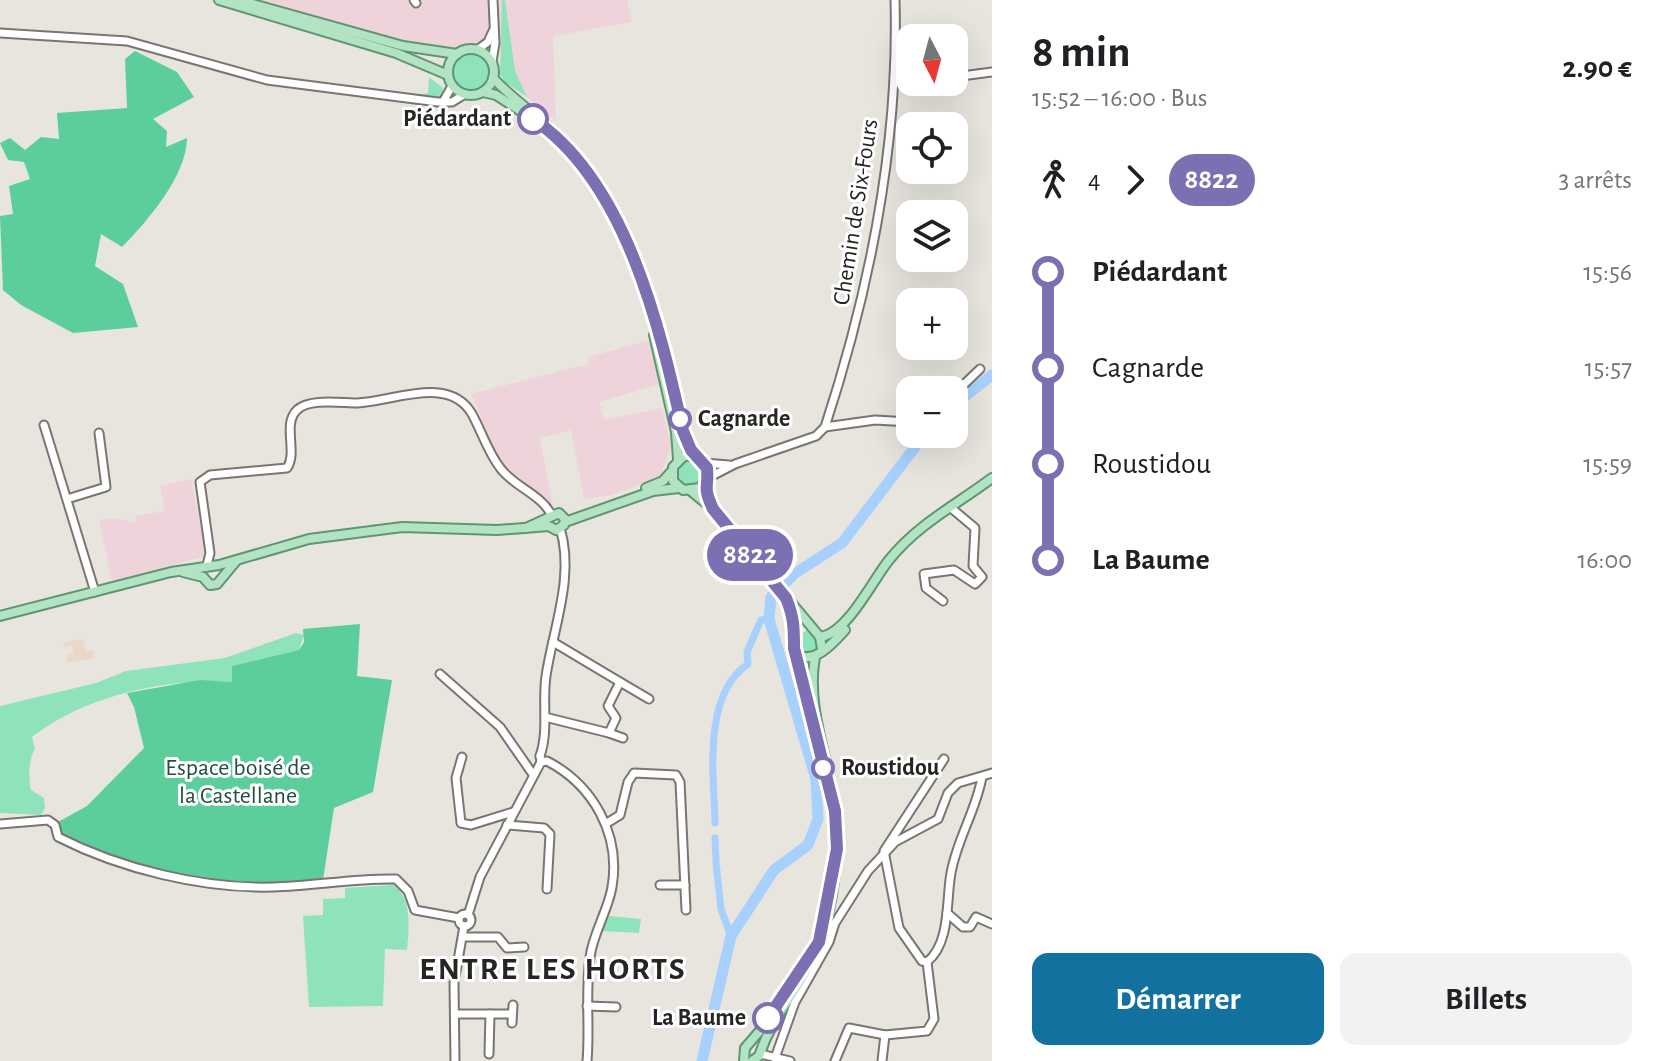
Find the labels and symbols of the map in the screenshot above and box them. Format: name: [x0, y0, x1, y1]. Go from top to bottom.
north arrow: [896, 24, 968, 96]
marker: Piédardant: [518, 104, 548, 134]
place label: Piédardant: [403, 107, 511, 131]
street label: Chemin de Six-Fours: [829, 117, 883, 307]
place label: Cagnarde: [698, 407, 790, 431]
marker: Cagnarde: [669, 408, 691, 430]
line badge: 8822: [694, 529, 806, 581]
park label: Espace boisé de la Castellane: [165, 756, 311, 808]
place label: Roustidou: [841, 756, 940, 780]
marker: Roustidou: [812, 757, 834, 779]
district label: ENTRE LES HORTS: [419, 953, 687, 985]
marker: La Baume: [753, 1003, 783, 1033]
place label: La Baume: [652, 1006, 746, 1030]

